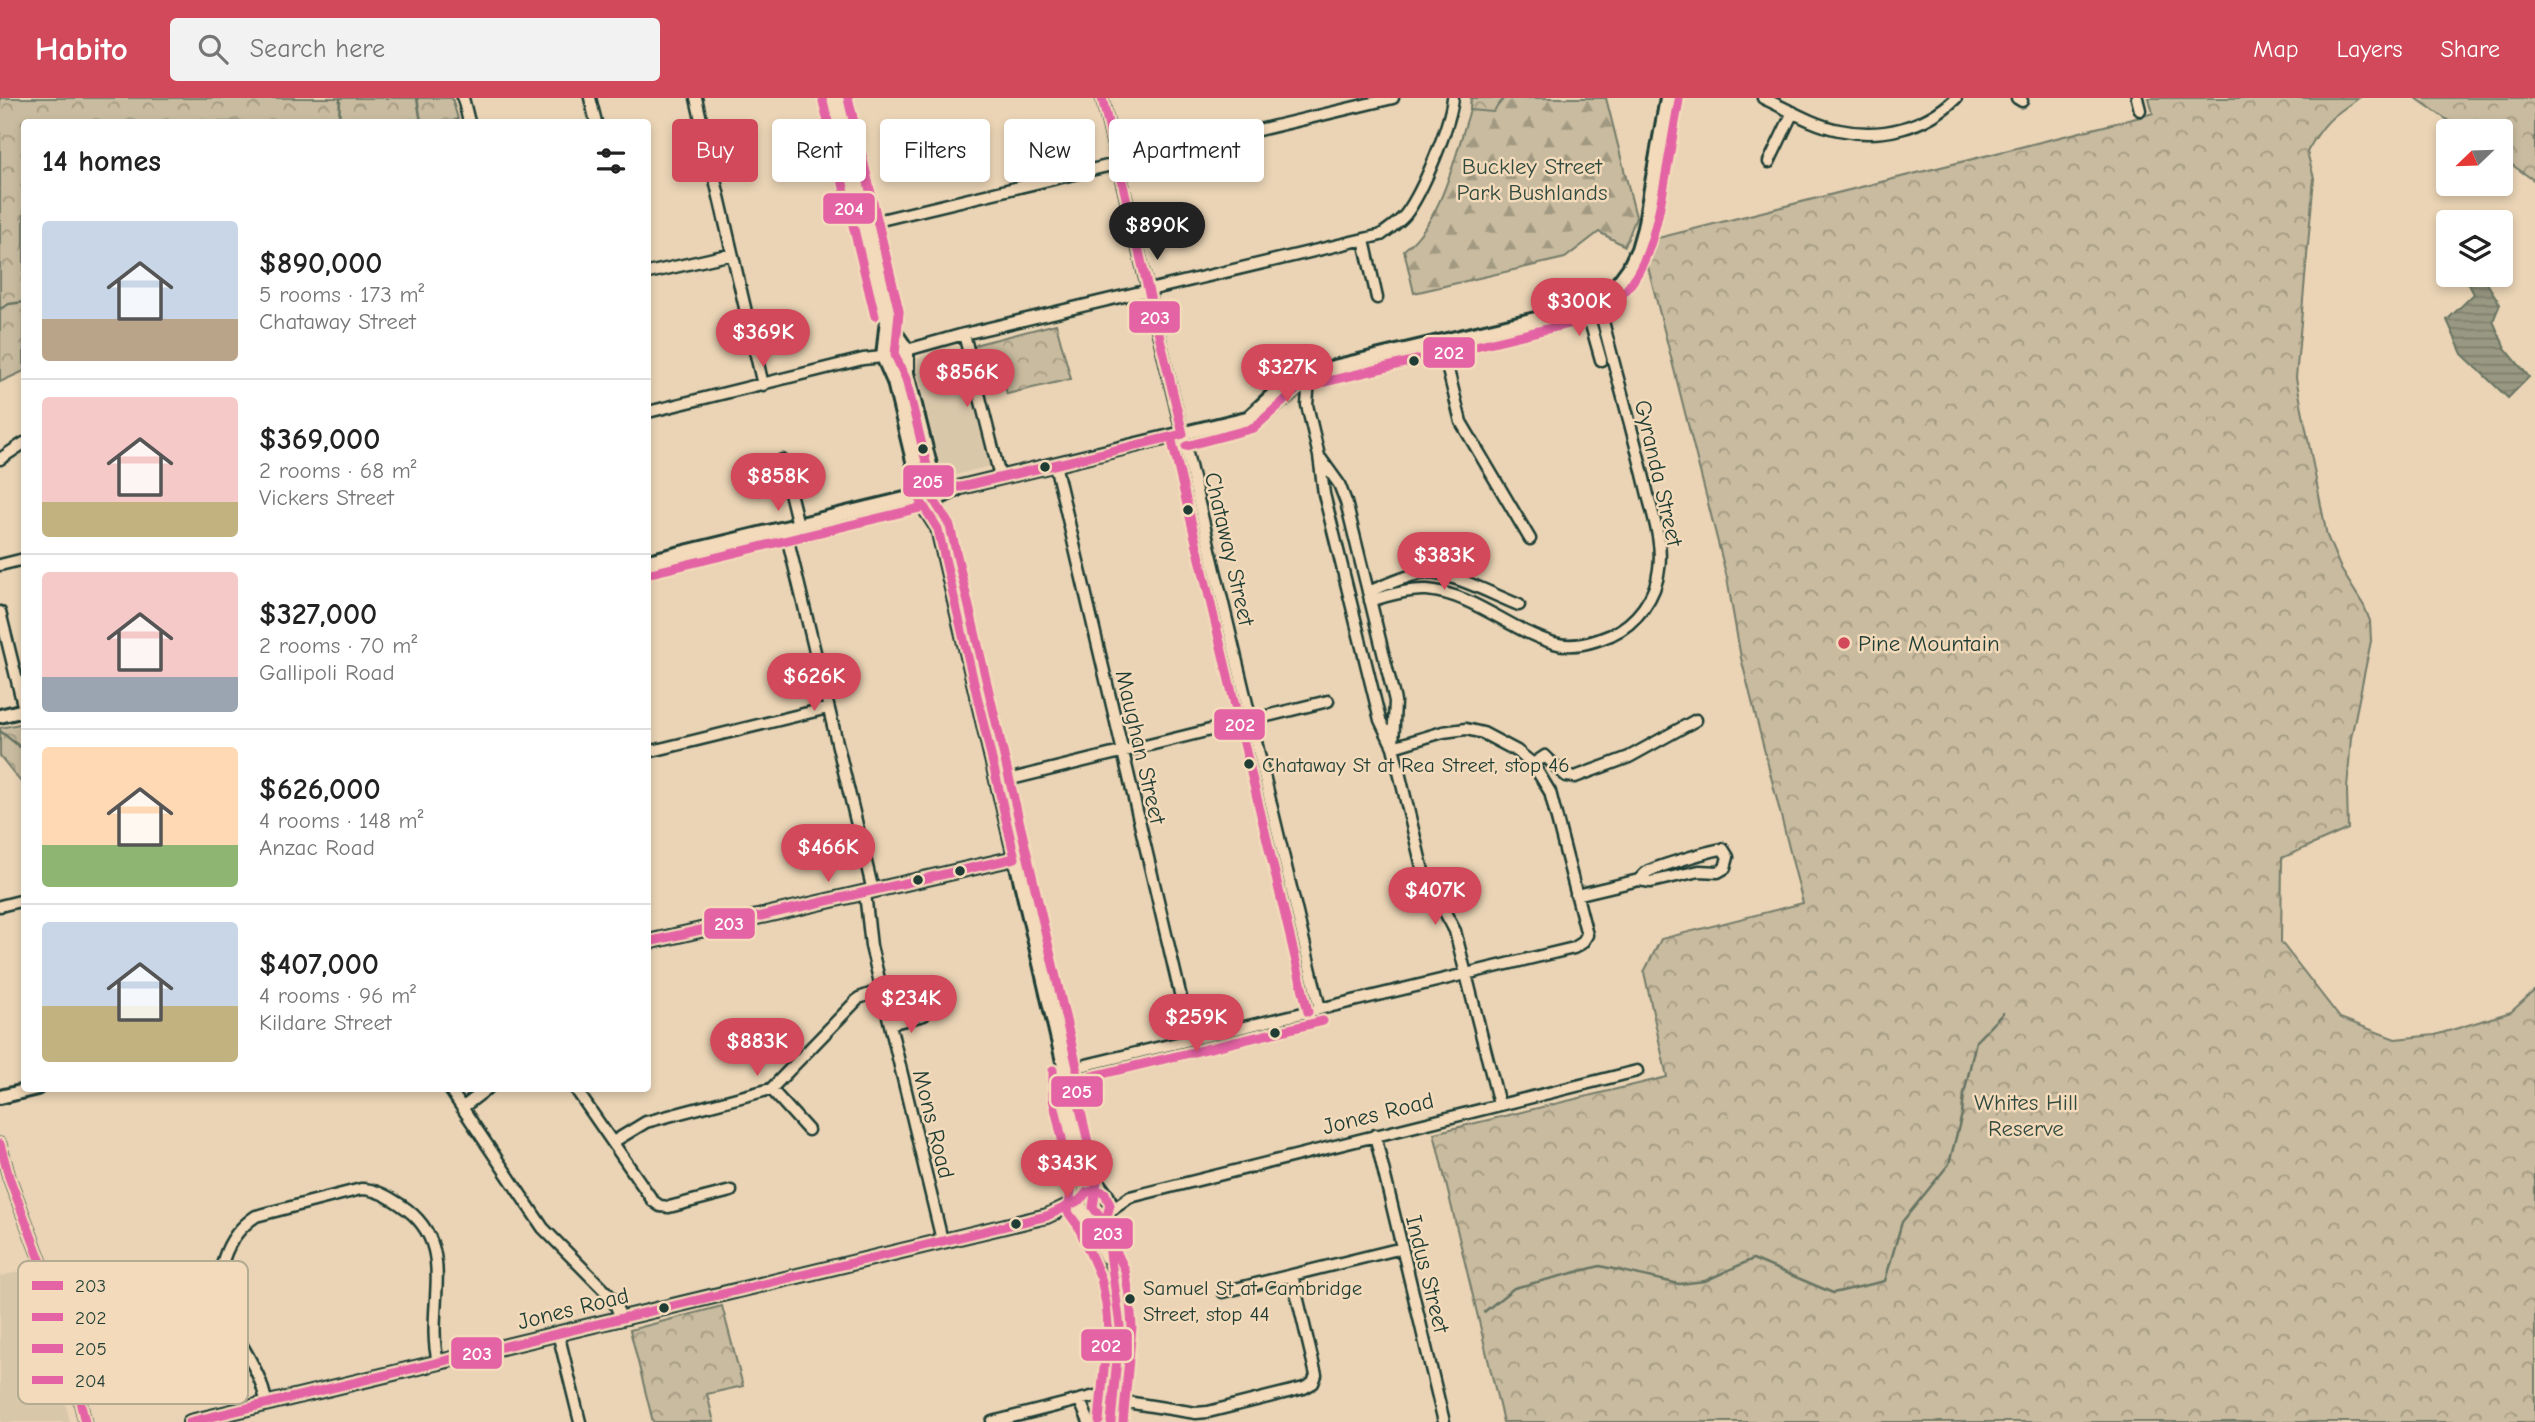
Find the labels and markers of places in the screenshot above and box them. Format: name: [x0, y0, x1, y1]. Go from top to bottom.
pin: $890K: [1108, 202, 1206, 262]
pin: $300K: [1530, 278, 1628, 338]
pin: $369K: [714, 310, 812, 369]
pin: $327K: [1238, 344, 1336, 404]
pin: $856K: [918, 350, 1016, 409]
unlabelled marker: [1407, 354, 1421, 368]
unlabelled marker: [916, 442, 930, 456]
pin: $858K: [729, 454, 827, 513]
unlabelled marker: [1038, 460, 1052, 474]
unlabelled marker: [1181, 503, 1195, 517]
pin: $383K: [1395, 532, 1493, 592]
place label: Pine Mountain: [1858, 630, 2000, 657]
marker: Pine Mountain: [1836, 635, 1852, 651]
pin: $626K: [765, 654, 863, 713]
place label: Chataway St at Rea Street, stop 46: [1262, 753, 1570, 777]
marker: Chataway St at Rea Street, stop 46: [1242, 757, 1256, 771]
pin: $466K: [779, 824, 877, 884]
unlabelled marker: [953, 864, 967, 878]
pin: $407K: [1386, 868, 1484, 927]
unlabelled marker: [911, 873, 925, 887]
pin: $234K: [862, 976, 960, 1035]
pin: $259K: [1147, 995, 1245, 1054]
pin: $883K: [708, 1018, 806, 1078]
unlabelled marker: [1268, 1026, 1282, 1040]
pin: $343K: [1018, 1140, 1116, 1200]
unlabelled marker: [1009, 1217, 1023, 1231]
place label: Samuel St at Cambridge Street, stop 44: [1143, 1276, 1362, 1326]
marker: Samuel St at Cambridge Street, stop 44: [1123, 1292, 1137, 1306]
unlabelled marker: [657, 1301, 671, 1315]

